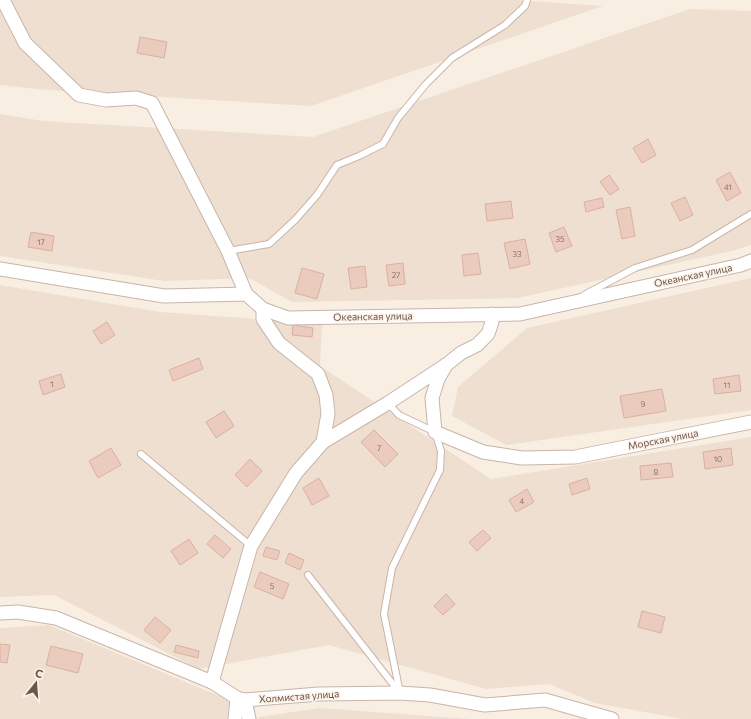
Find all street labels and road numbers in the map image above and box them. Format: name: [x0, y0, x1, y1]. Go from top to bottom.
street label: Океанская улица: [653, 261, 733, 289]
street label: Океанская улица: [333, 309, 413, 323]
street label: Морская улица: [627, 426, 699, 452]
street label: Холмистая улица: [259, 687, 339, 705]

